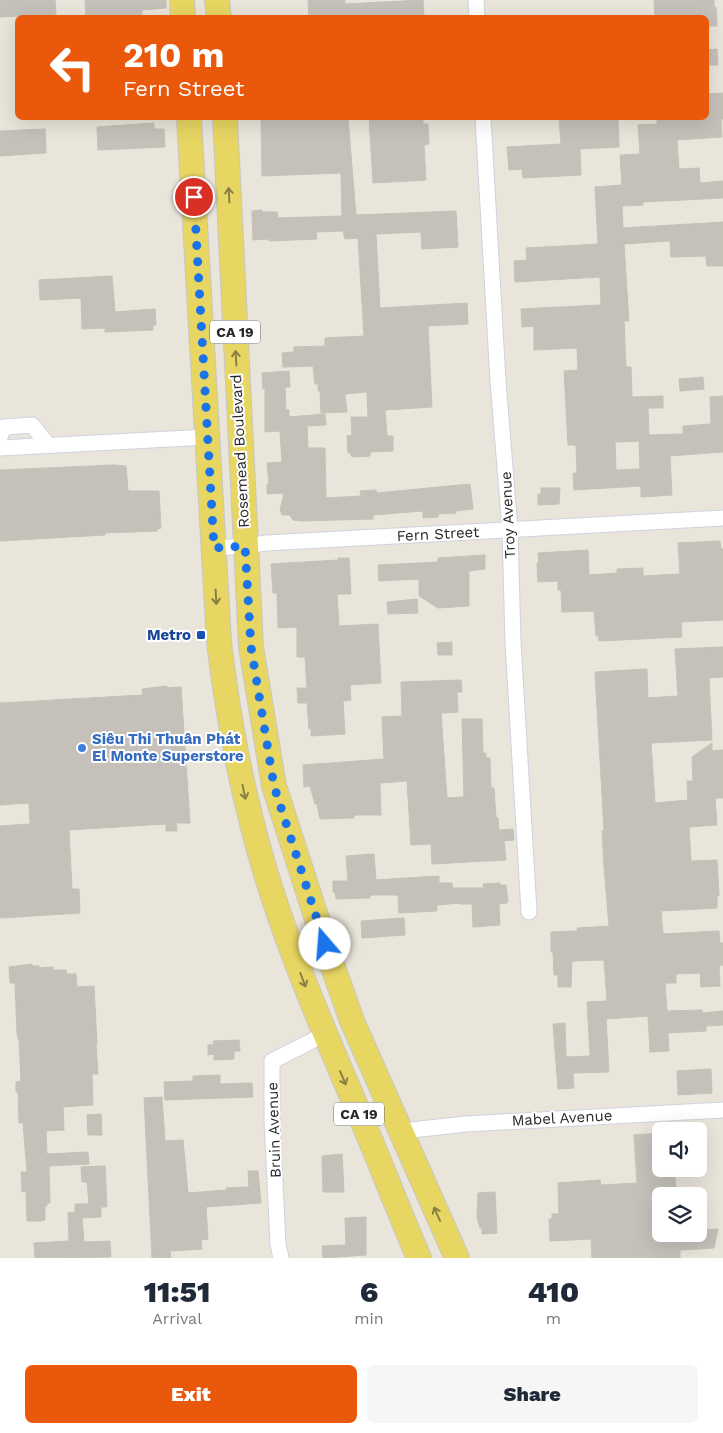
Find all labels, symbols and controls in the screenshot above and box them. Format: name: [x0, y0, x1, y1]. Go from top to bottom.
text: 210 m: [123, 34, 224, 76]
icon: left: [40, 35, 105, 100]
text: Fern Street: [123, 76, 244, 101]
pin: [173, 176, 215, 218]
icon: arrive: [180, 183, 208, 211]
one-way arrow: [224, 188, 233, 204]
road number: CA 19: [210, 321, 260, 344]
one-way arrow: [231, 350, 241, 366]
street label: Rosemead Boulevard: [227, 374, 253, 528]
street label: Troy Avenue: [497, 471, 519, 559]
street label: Fern Street: [396, 523, 480, 545]
one-way arrow: [212, 588, 221, 604]
place label: Metro: [147, 626, 191, 644]
marker: Metro: [195, 629, 207, 641]
place label: Siêu Thi Thuân Phát El Monte Superstore: [92, 730, 244, 765]
marker: Siêu Thi Thuân Phát El Monte Superstore: [76, 742, 88, 754]
one-way arrow: [240, 784, 249, 800]
position arrow: [298, 917, 350, 969]
one-way arrow: [299, 972, 309, 987]
one-way arrow: [339, 1070, 349, 1085]
street label: Bruin Avenue: [263, 1082, 285, 1178]
road number: CA 19: [334, 1102, 384, 1126]
street label: Mabel Avenue: [511, 1106, 613, 1130]
map controls: [652, 1122, 707, 1242]
button: sound: [652, 1122, 707, 1177]
button: layers: [652, 1187, 707, 1242]
one-way arrow: [432, 1207, 441, 1222]
text: 11:51: [144, 1274, 210, 1309]
text: 6: [360, 1274, 378, 1309]
text: 410: [527, 1274, 579, 1309]
text: Arrival: [152, 1309, 202, 1328]
text: min: [354, 1309, 384, 1328]
text: m: [546, 1309, 561, 1328]
button: Exit: [25, 1365, 357, 1423]
button: Share: [367, 1365, 698, 1423]

